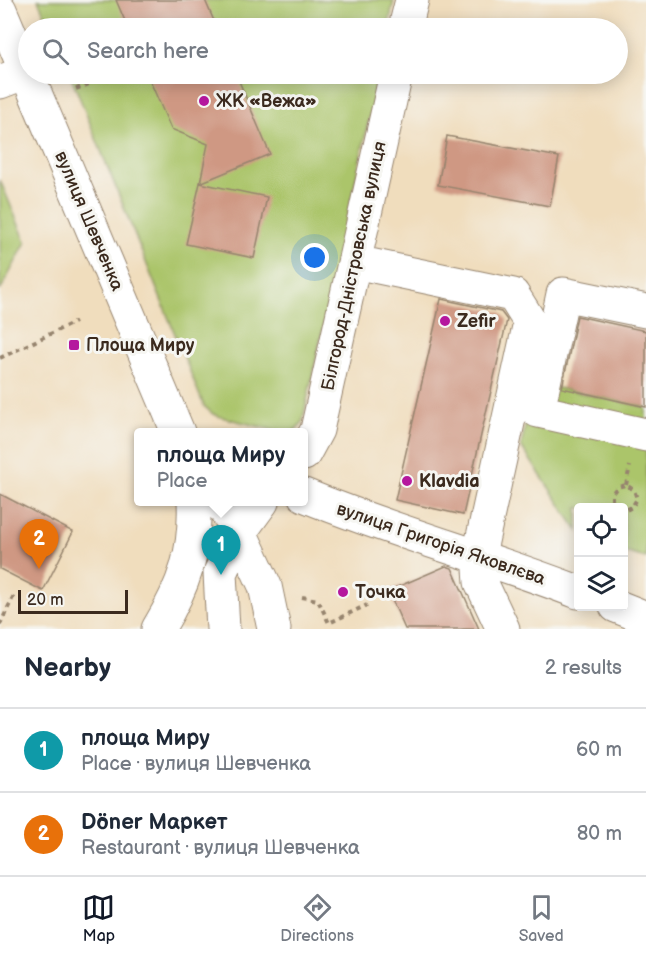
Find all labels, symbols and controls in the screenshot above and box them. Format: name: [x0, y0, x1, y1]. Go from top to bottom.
search box: [18, 18, 628, 84]
icon: search: [39, 35, 72, 68]
text: Search here: [87, 38, 209, 65]
place label: ЖК «Вежа»: [216, 91, 317, 112]
marker: ЖК «Вежа»: [197, 94, 211, 108]
street label: Білгород-Дністровська вулиця: [317, 139, 391, 393]
street label: вулиця Шевченка: [50, 148, 128, 294]
your location: [300, 243, 329, 272]
place label: Zefir: [457, 311, 496, 332]
marker: Zefir: [438, 314, 452, 328]
place label: Площа Миру: [86, 335, 195, 356]
marker: Площа Миру: [67, 338, 81, 352]
popup: [134, 428, 308, 506]
text: площа Миру: [157, 442, 285, 469]
text: Place: [157, 469, 207, 493]
place label: Klavdia: [419, 471, 480, 492]
marker: Klavdia: [400, 474, 414, 488]
street label: вулиця Григорія Яковлєва: [334, 498, 548, 590]
map controls: [574, 503, 628, 611]
button: locate: [574, 503, 628, 557]
pin: 2: [20, 520, 58, 569]
pin: 1: [202, 526, 240, 575]
button: layers: [574, 557, 628, 611]
place label: Точка: [355, 582, 406, 603]
marker: Точка: [336, 585, 350, 599]
scale bar: [18, 587, 128, 614]
text: 20 m: [27, 591, 63, 610]
text: Nearby: [24, 653, 111, 684]
text: 2 results: [545, 656, 622, 680]
text: площа Миру: [81, 725, 210, 752]
text: 1: [39, 738, 48, 762]
text: 60 m: [576, 738, 622, 762]
text: Place · вулиця Шевченка: [81, 752, 311, 776]
text: Döner Маркет: [81, 809, 227, 836]
text: 2: [38, 822, 49, 846]
text: 80 m: [577, 822, 622, 846]
text: Restaurant · вулиця Шевченка: [81, 836, 360, 860]
tab: Map: [82, 891, 115, 946]
tab: Directions: [280, 891, 354, 946]
tab: Saved: [519, 891, 564, 946]

